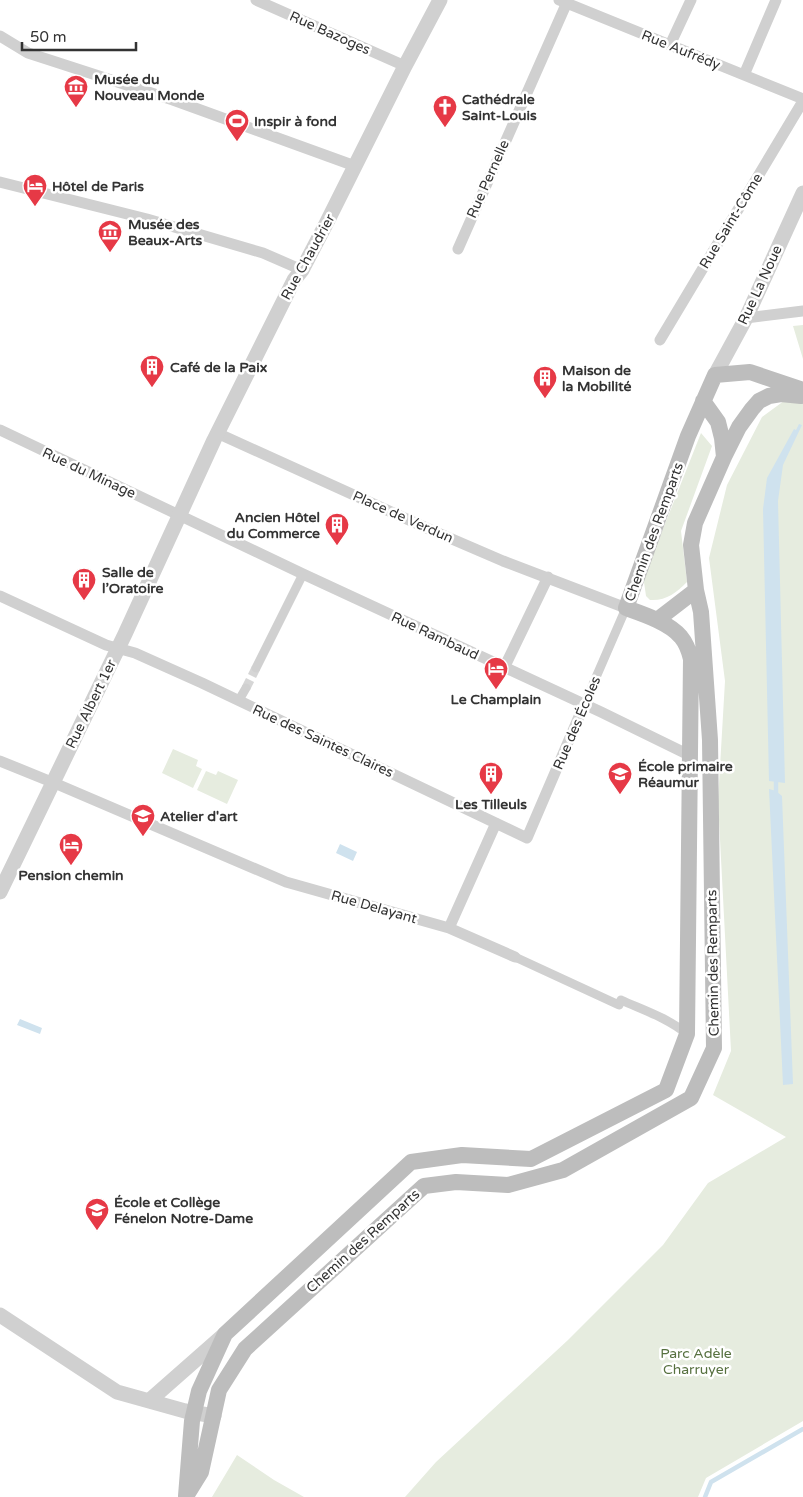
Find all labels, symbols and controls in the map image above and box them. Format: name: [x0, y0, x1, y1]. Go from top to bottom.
street label: Rue Bazoges: [287, 8, 373, 58]
scale bar: [22, 20, 136, 52]
street label: Rue Aufrédy: [639, 26, 723, 74]
text: 50 m: [30, 28, 67, 46]
place label: Musée du Nouveau Monde: [94, 71, 205, 104]
museum icon: Musée du Nouveau Monde: [63, 74, 89, 108]
place label: Cathédrale Saint-Louis: [462, 91, 537, 124]
church icon: Cathédrale Saint-Louis: [432, 94, 458, 128]
sports icon: Inspir à fond: [224, 108, 250, 142]
place label: Inspir à fond: [254, 113, 337, 130]
street label: Rue Pernelle: [463, 137, 513, 221]
street label: Rue Saint-Côme: [696, 170, 766, 272]
hotel icon: Hôtel de Paris: [22, 173, 48, 207]
place label: Hôtel de Paris: [52, 178, 144, 195]
street label: Rue Chaudrier: [277, 211, 339, 303]
place label: Musée des Beaux-Arts: [128, 216, 203, 249]
museum icon: Musée des Beaux-Arts: [97, 219, 123, 253]
street label: Rue La Noue: [734, 243, 786, 327]
building icon: Café de la Paix: [139, 354, 165, 388]
place label: Café de la Paix: [170, 359, 268, 376]
place label: Maison de la Mobilité: [562, 362, 631, 395]
building icon: Maison de la Mobilité: [532, 365, 558, 399]
street label: Rue du Minage: [40, 444, 138, 502]
street label: Chemin des Remparts: [621, 460, 687, 604]
street label: Place de Verdun: [350, 487, 456, 547]
place label: Ancien Hôtel du Commerce: [227, 509, 320, 542]
building icon: Ancien Hôtel du Commerce: [324, 512, 350, 546]
place label: Salle de l’Oratoire: [102, 564, 164, 597]
building icon: Salle de l’Oratoire: [71, 567, 97, 601]
street label: Rue Rambaud: [388, 608, 482, 664]
street label: Rue Albert 1er: [62, 656, 120, 751]
hotel icon: Le Champlain: [483, 656, 509, 690]
street label: Rue des Écoles: [550, 673, 604, 772]
place label: Le Champlain: [451, 691, 541, 708]
street label: Rue des Saintes Claires: [250, 701, 396, 781]
place label: École primaire Réaumur: [638, 758, 733, 791]
building icon: Les Tilleuls: [478, 761, 504, 795]
school or university icon: École primaire Réaumur: [607, 761, 633, 795]
place label: Les Tilleuls: [455, 796, 527, 813]
school or university icon: Atelier d'art: [130, 803, 156, 837]
place label: Atelier d'art: [160, 808, 238, 825]
hotel icon: Pension chemin: [58, 832, 84, 866]
place label: Pension chemin: [18, 867, 124, 884]
street label: Rue Delayant: [329, 887, 419, 928]
street label: Chemin des Remparts: [703, 889, 723, 1036]
street label: Chemin des Remparts: [303, 1185, 423, 1296]
place label: École et Collège Fénelon Notre-Dame: [114, 1194, 253, 1227]
school or university icon: École et Collège Fénelon Notre-Dame: [84, 1197, 110, 1231]
park label: Parc Adèle Charruyer: [660, 1345, 732, 1378]

